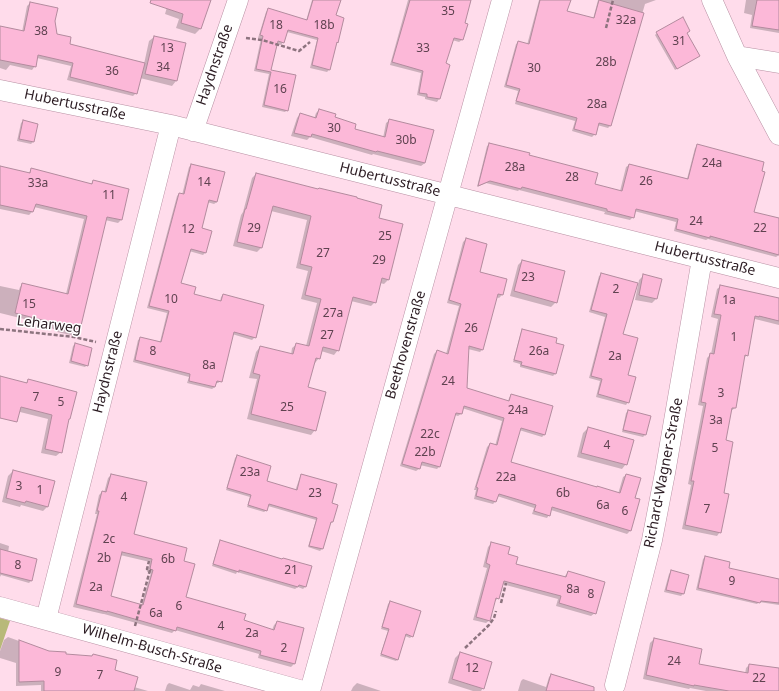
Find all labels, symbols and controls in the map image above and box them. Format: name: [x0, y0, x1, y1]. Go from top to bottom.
house number: 35: [441, 5, 455, 19]
house number: 32a: [616, 14, 636, 28]
house number: 18: [269, 19, 283, 33]
house number: 18b: [313, 19, 335, 33]
street label: Haydnstraße: [193, 22, 237, 108]
house number: 38: [34, 25, 48, 39]
house number: 31: [672, 35, 686, 49]
house number: 13: [160, 42, 174, 56]
house number: 33: [416, 42, 430, 56]
house number: 28b: [595, 56, 617, 70]
house number: 34: [156, 61, 170, 75]
house number: 30: [527, 62, 541, 76]
house number: 36: [105, 65, 119, 79]
house number: 16: [273, 83, 287, 97]
street label: Hubertusstraße: [23, 86, 127, 124]
house number: 28a: [587, 98, 607, 112]
house number: 30: [327, 122, 341, 136]
house number: 30b: [395, 134, 417, 148]
house number: 24a: [702, 157, 722, 171]
street label: Hubertusstraße: [338, 159, 442, 201]
house number: 28a: [505, 161, 525, 175]
house number: 28: [565, 171, 579, 185]
house number: 26: [639, 175, 653, 189]
house number: 14: [197, 176, 211, 190]
house number: 33a: [28, 177, 48, 191]
house number: 11: [102, 189, 116, 203]
house number: 24: [689, 215, 703, 229]
house number: 29: [247, 222, 261, 236]
house number: 22: [753, 222, 767, 236]
house number: 12: [181, 223, 195, 237]
house number: 25: [378, 230, 392, 244]
street label: Hubertusstraße: [653, 238, 757, 280]
house number: 27: [316, 247, 330, 261]
house number: 29: [372, 254, 386, 268]
house number: 23: [521, 271, 535, 285]
house number: 2: [613, 283, 619, 297]
street label: Beethovenstraße: [382, 289, 430, 401]
house number: 10: [164, 293, 178, 307]
house number: 1a: [722, 294, 736, 308]
house number: 15: [22, 298, 36, 312]
house number: 27a: [323, 307, 343, 321]
street label: Leharweg: [16, 313, 82, 337]
house number: 26: [464, 322, 478, 336]
street label: Haydnstraße: [90, 329, 126, 415]
house number: 27: [320, 329, 334, 343]
house number: 1: [731, 331, 737, 345]
house number: 8: [150, 345, 156, 359]
house number: 26a: [529, 345, 549, 359]
house number: 2a: [608, 350, 622, 364]
house number: 8a: [202, 359, 216, 373]
house number: 24: [441, 375, 455, 389]
house number: 3: [718, 387, 724, 401]
house number: 7: [33, 391, 39, 405]
house number: 5: [58, 396, 64, 410]
street label: Richard-Wagner-Straße: [641, 396, 687, 550]
house number: 25: [280, 401, 294, 415]
house number: 24a: [508, 404, 528, 418]
house number: 3a: [709, 414, 723, 428]
house number: 22c: [420, 428, 440, 442]
house number: 4: [604, 439, 610, 453]
house number: 5: [712, 442, 718, 456]
house number: 22b: [414, 446, 436, 460]
house number: 23a: [240, 466, 260, 480]
house number: 22a: [496, 471, 516, 485]
house number: 3: [16, 480, 22, 494]
house number: 1: [37, 484, 43, 498]
house number: 23: [308, 487, 322, 501]
house number: 6b: [556, 487, 570, 501]
house number: 4: [121, 491, 127, 505]
house number: 6a: [596, 499, 610, 513]
house number: 7: [704, 503, 710, 517]
house number: 6: [622, 505, 628, 519]
house number: 2c: [103, 533, 115, 547]
house number: 2b: [97, 552, 111, 566]
house number: 6b: [161, 553, 175, 567]
house number: 8: [15, 559, 21, 573]
house number: 21: [284, 564, 298, 578]
house number: 9: [729, 575, 735, 589]
house number: 2a: [89, 581, 103, 595]
house number: 8a: [566, 583, 580, 597]
house number: 8: [588, 588, 594, 602]
house number: 6: [176, 600, 182, 614]
house number: 6a: [149, 607, 163, 621]
house number: 4: [218, 620, 224, 634]
street label: Wilhelm-Busch-Straße: [80, 621, 224, 677]
house number: 2a: [245, 627, 259, 641]
house number: 2: [281, 642, 287, 656]
house number: 24: [667, 655, 681, 669]
house number: 12: [465, 662, 479, 676]
house number: 9: [55, 666, 61, 680]
house number: 7: [97, 669, 103, 683]
house number: 22: [752, 672, 766, 686]

